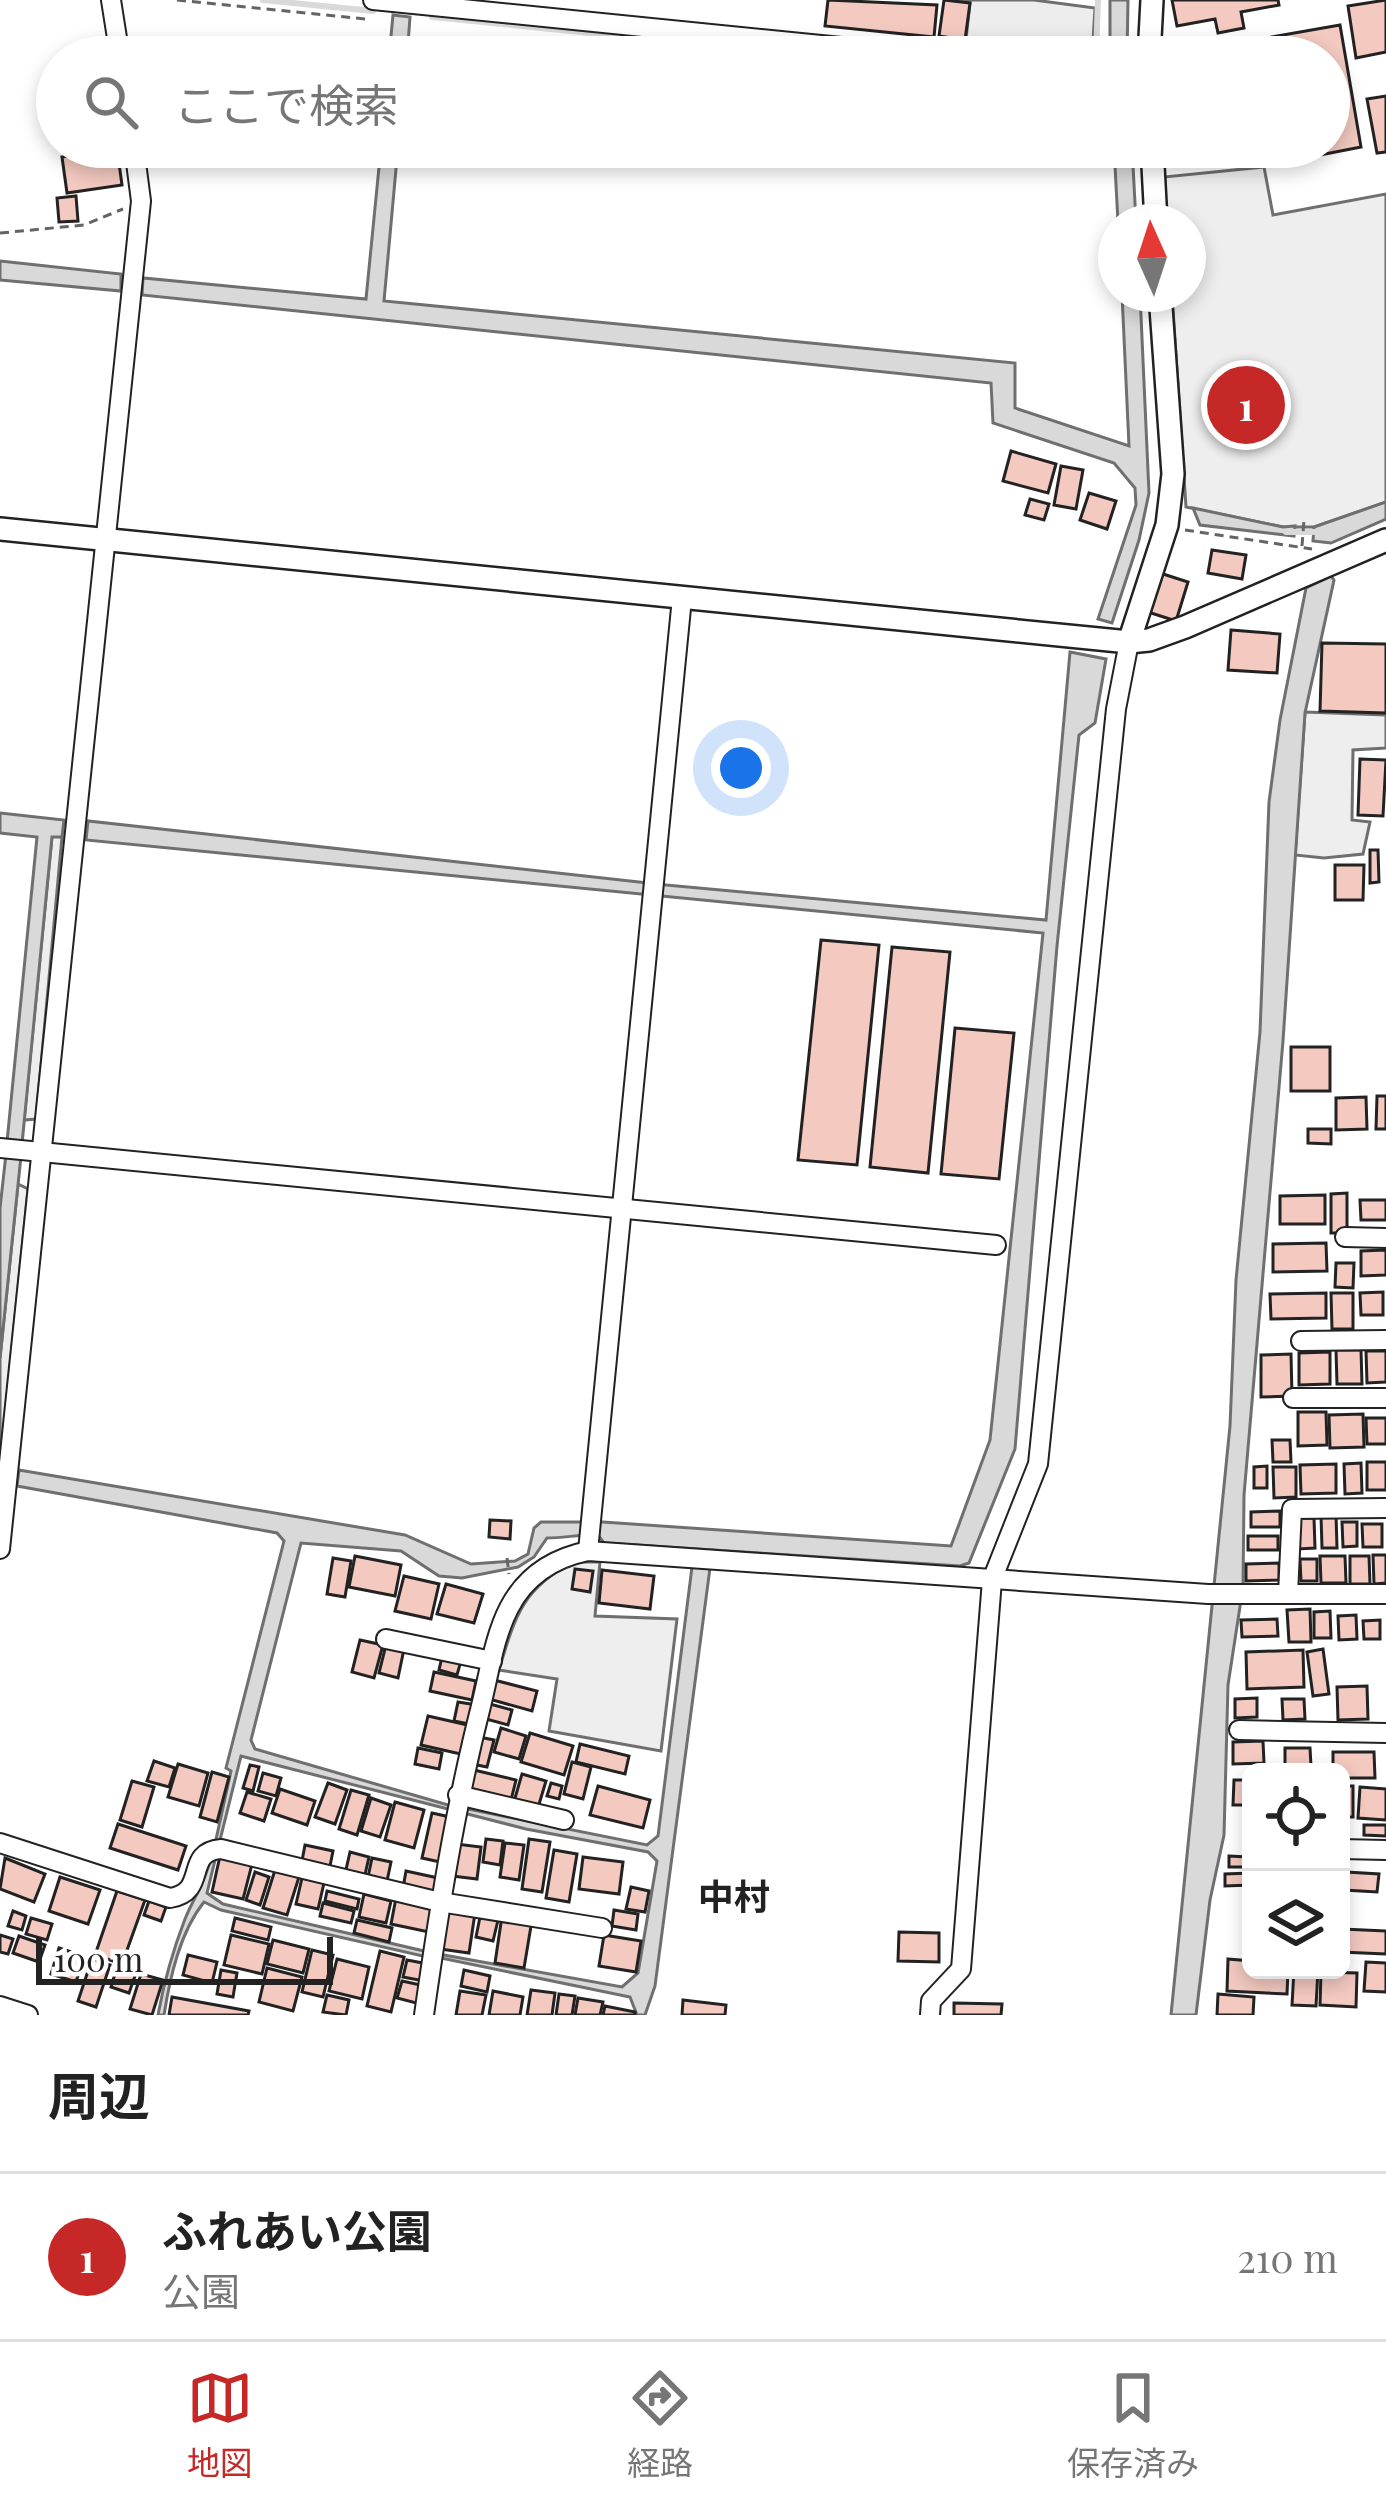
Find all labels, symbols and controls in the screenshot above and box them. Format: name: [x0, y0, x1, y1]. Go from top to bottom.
search box: [36, 36, 1350, 168]
icon: search: [78, 69, 144, 135]
text: ここで検索: [174, 73, 399, 133]
north arrow: [1098, 204, 1206, 312]
pin: 1: [1207, 360, 1285, 450]
your location: [711, 738, 771, 798]
map controls: [1242, 1763, 1350, 1979]
button: locate: [1242, 1763, 1350, 1871]
district label: 中村: [698, 1871, 770, 1919]
button: layers: [1242, 1871, 1350, 1979]
scale bar: [36, 1931, 333, 1984]
text: 100 m: [54, 1936, 143, 1980]
text: 周辺: [48, 2060, 150, 2128]
text: ふれあい公園: [162, 2199, 432, 2259]
text: 1: [80, 2231, 94, 2283]
text: 210 m: [1237, 2231, 1338, 2283]
text: 公園: [162, 2264, 240, 2316]
tab: 地図: [187, 2365, 253, 2485]
tab: 経路: [627, 2365, 693, 2485]
tab: 保存済み: [1067, 2365, 1199, 2485]

